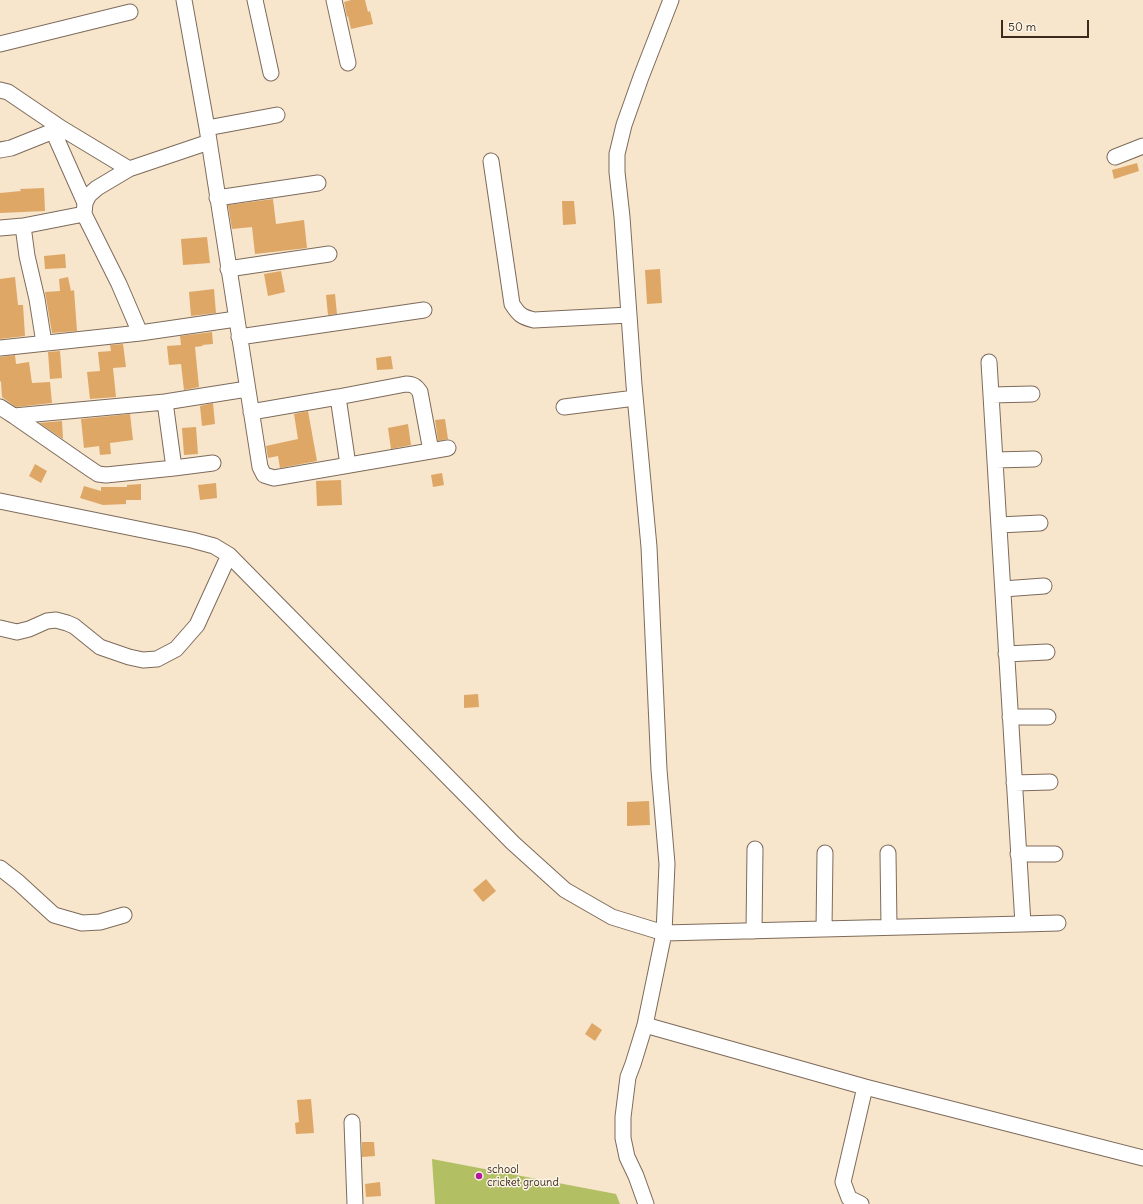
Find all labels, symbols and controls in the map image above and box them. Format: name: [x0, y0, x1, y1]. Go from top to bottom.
scale bar: [1003, 12, 1091, 38]
text: 50 m: [1008, 19, 1036, 34]
place label: school cricket ground: [487, 1163, 559, 1189]
marker: school cricket ground: [474, 1171, 484, 1181]

